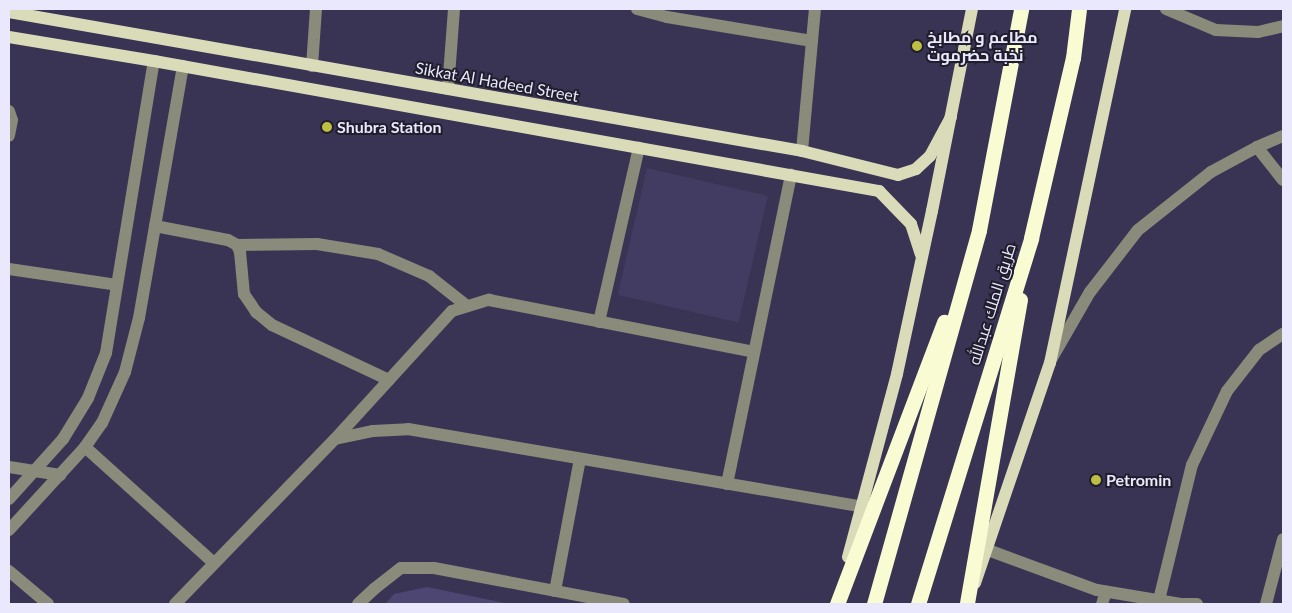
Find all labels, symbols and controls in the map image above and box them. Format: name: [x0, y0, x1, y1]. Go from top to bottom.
place label: مطاعم و مطابخ نخبة حضرموت: [927, 27, 1038, 65]
marker: مطاعم و مطابخ نخبة حضرموت: [911, 40, 923, 52]
street label: Sikkat Al Hadeed Street: [414, 58, 580, 106]
place label: Shubra Station: [337, 117, 442, 137]
marker: Shubra Station: [321, 121, 333, 133]
street label: طريق الملك عبدالله: [964, 241, 1020, 367]
place label: Petromin: [1106, 470, 1171, 490]
marker: Petromin: [1090, 474, 1102, 486]

